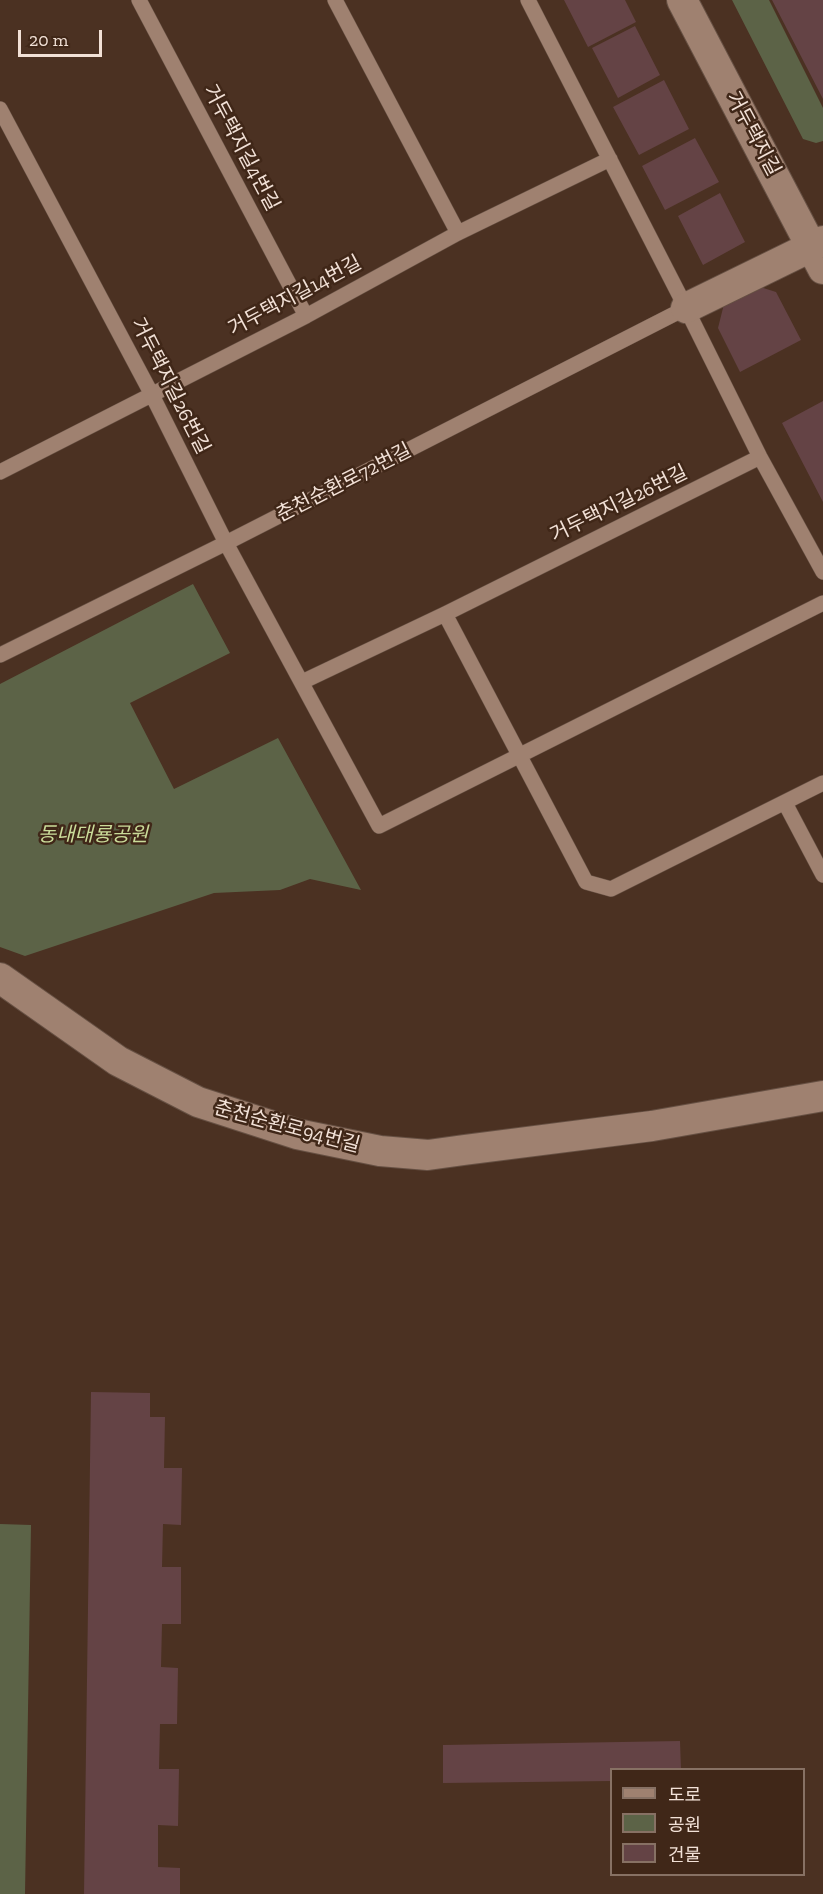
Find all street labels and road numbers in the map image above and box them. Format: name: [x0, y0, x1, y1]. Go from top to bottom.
street label: 거두택지길4번길: [198, 81, 284, 215]
street label: 거두택지길: [721, 88, 785, 180]
street label: 거두택지길14번길: [224, 251, 366, 341]
street label: 거두택지길26번길: [125, 314, 215, 458]
street label: 춘천순환로72번길: [272, 439, 416, 527]
street label: 거두택지길26번길: [546, 460, 692, 548]
street label: 춘천순환로94번길: [211, 1096, 363, 1158]

